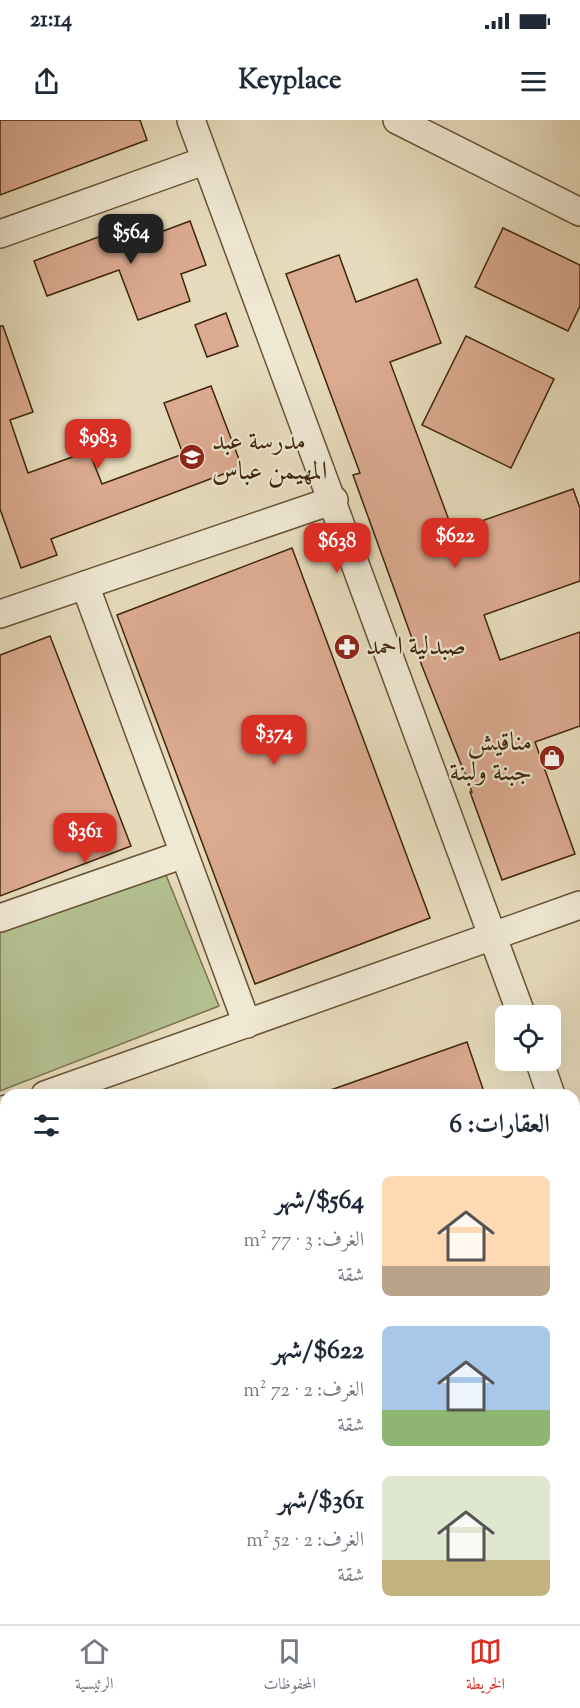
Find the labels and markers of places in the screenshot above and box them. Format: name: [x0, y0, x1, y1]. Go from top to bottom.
pin: $564: [95, 214, 167, 265]
pin: $983: [62, 419, 134, 470]
place label: مدرسة عبد المهيمن عباس: [212, 424, 327, 491]
school or university icon: مدرسة عبد المهيمن عباس: [177, 442, 207, 472]
pin: $622: [419, 518, 491, 569]
pin: $638: [301, 523, 373, 574]
place label: صبدلية احمد: [366, 629, 466, 666]
pharmacy icon: صبدلية احمد: [332, 632, 362, 662]
pin: $374: [238, 715, 310, 766]
place label: مناقيش جبنة ولبنة: [449, 725, 532, 792]
shop icon: مناقيش جبنة ولبنة: [537, 743, 567, 773]
pin: $361: [49, 813, 121, 864]

